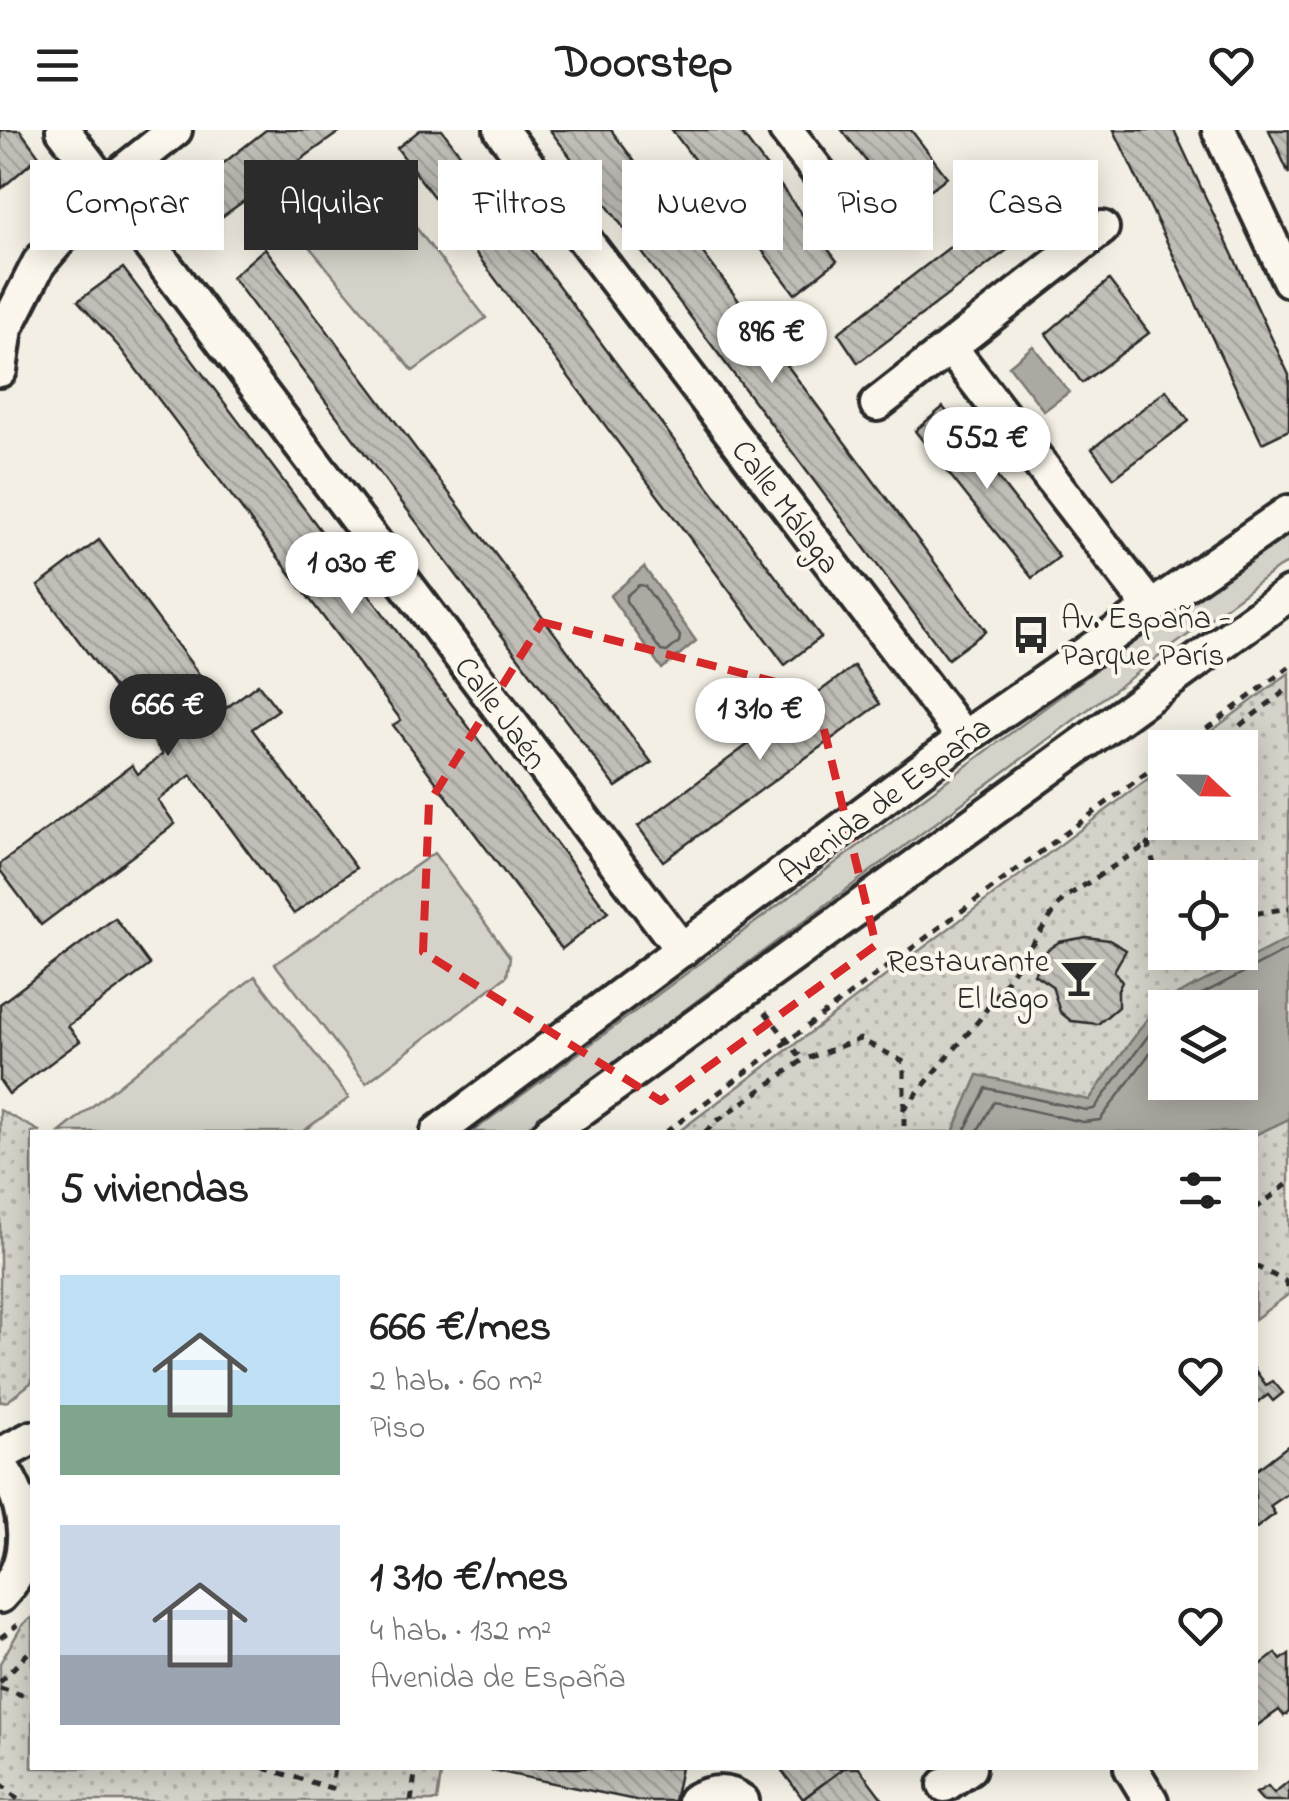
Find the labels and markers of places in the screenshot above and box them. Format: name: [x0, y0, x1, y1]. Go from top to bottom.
pin: 896 €: [702, 301, 842, 386]
pin: 552 €: [917, 407, 1057, 492]
pin: 1 030 €: [260, 532, 444, 617]
place label: Av. España - Parque París: [1061, 597, 1231, 681]
bus stop icon: Av. España - Parque París: [1010, 614, 1052, 656]
pin: 666 €: [98, 674, 238, 759]
pin: 1 310 €: [668, 678, 852, 763]
place label: Restaurante El Lago: [886, 940, 1050, 1024]
bar icon: Restaurante El Lago: [1058, 957, 1100, 999]

